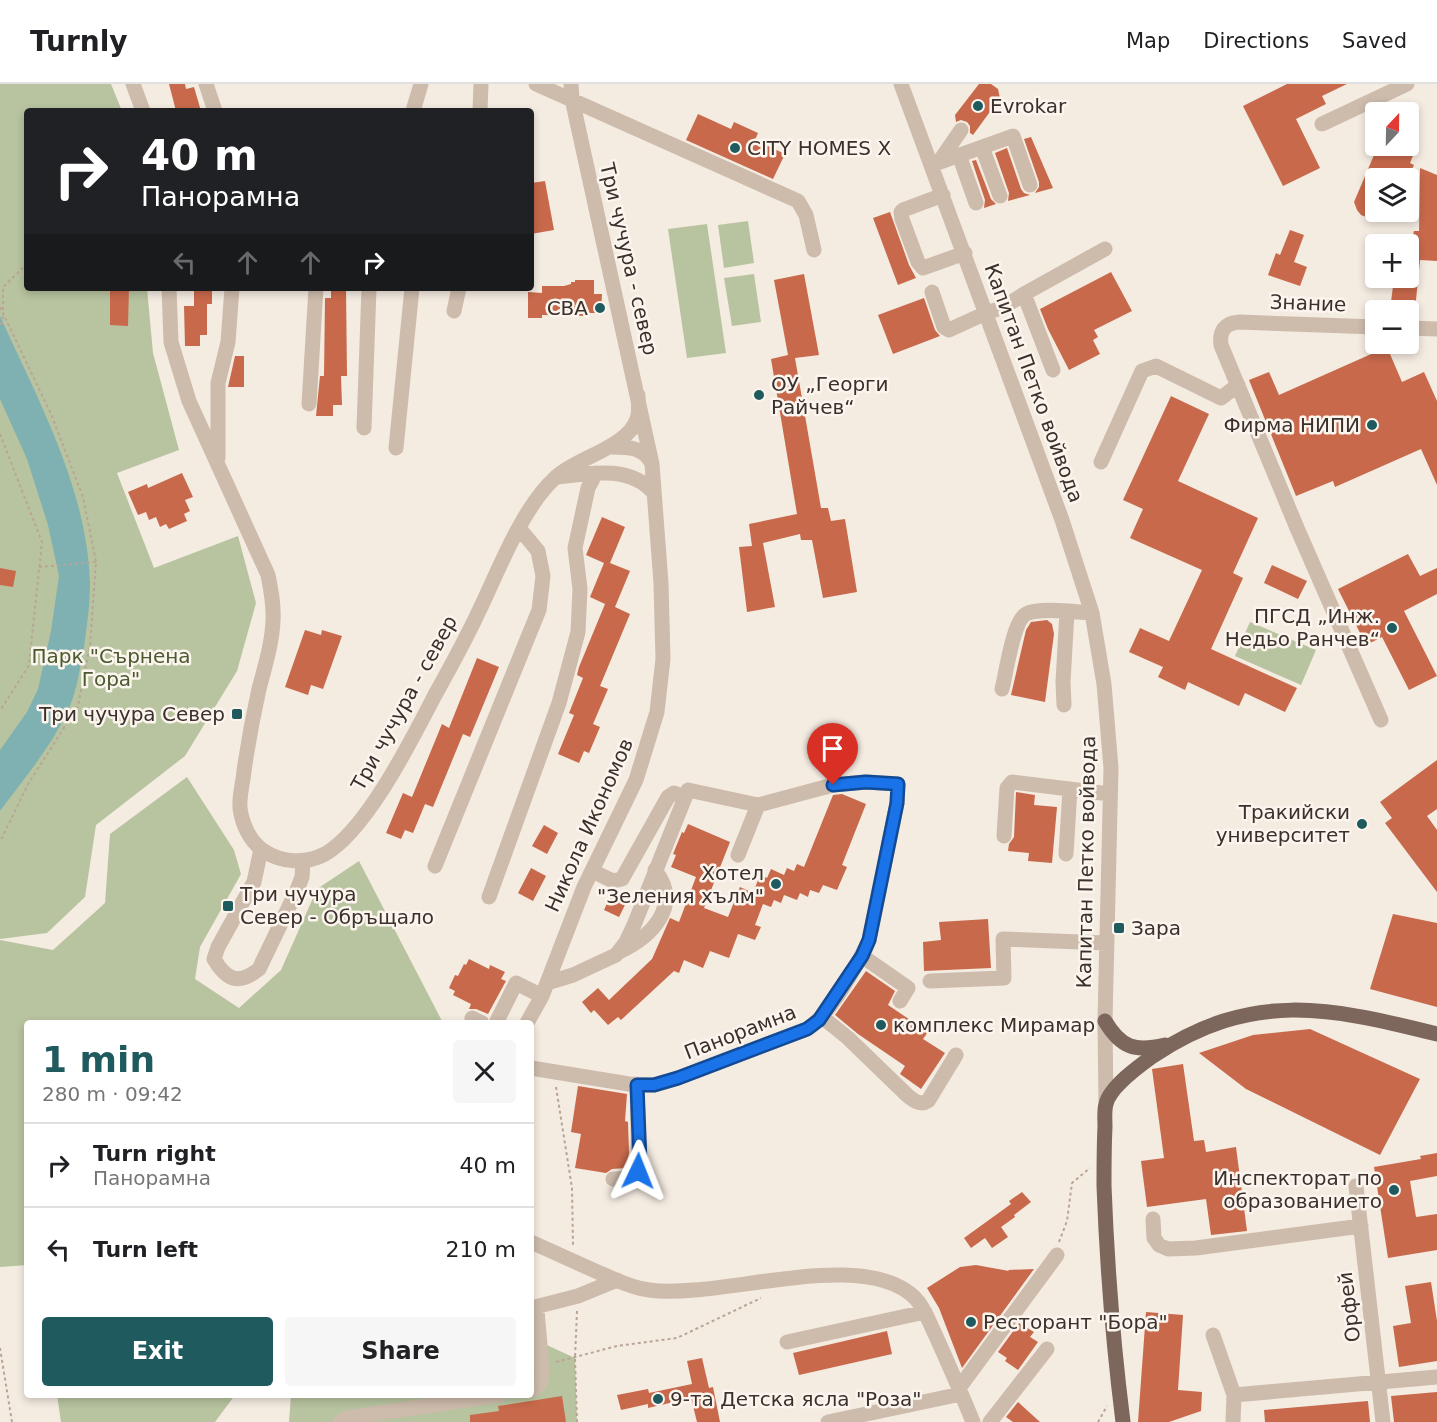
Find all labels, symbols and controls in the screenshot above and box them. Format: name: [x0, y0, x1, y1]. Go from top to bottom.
text: Turnly: [30, 25, 128, 58]
text: Map: [1126, 29, 1170, 53]
text: Directions: [1203, 29, 1309, 53]
text: Saved: [1342, 29, 1407, 53]
place label: Evrokar: [990, 94, 1067, 118]
marker: Evrokar: [971, 99, 985, 113]
north arrow: [1365, 102, 1419, 156]
map controls: [1365, 102, 1419, 354]
text: 40 m: [141, 131, 258, 180]
icon: right: [42, 132, 120, 210]
place label: CITY HOMES X: [747, 136, 891, 160]
marker: CITY HOMES X: [728, 141, 742, 155]
street label: Три чучура - север: [595, 160, 663, 357]
button: layers: [1365, 168, 1419, 222]
text: Панорамна: [141, 181, 300, 212]
button: +: [1365, 234, 1419, 288]
icon: left: [168, 246, 201, 279]
icon: ahead: [231, 246, 264, 279]
icon: ahead: [294, 246, 327, 279]
icon: right: [357, 246, 390, 279]
street label: Капитан Петко войвода: [980, 260, 1088, 506]
street label: Знание: [1269, 290, 1347, 316]
place label: CBA: [547, 296, 588, 320]
button: −: [1365, 300, 1419, 354]
marker: CBA: [593, 301, 607, 315]
place label: ОУ „Георги Райчев“: [771, 372, 889, 419]
marker: ОУ „Георги Райчев“: [752, 388, 766, 402]
place label: Фирма НИПИ: [1223, 413, 1360, 437]
marker: Фирма НИПИ: [1365, 418, 1379, 432]
place label: ПГСД „Инж. Недьо Ранчев“: [1225, 604, 1380, 651]
street label: Три чучура - север: [345, 611, 462, 796]
marker: ПГСД „Инж. Недьо Ранчев“: [1385, 621, 1399, 635]
park label: Парк "Сърнена Гора": [31, 644, 191, 691]
place label: Три чучура Север: [38, 702, 225, 726]
marker: Три чучура Север: [230, 707, 244, 721]
pin: [807, 723, 858, 785]
icon: arrive: [816, 732, 849, 765]
street label: Никола Икономов: [540, 734, 638, 916]
street label: Капитан Петко войвода: [1072, 735, 1100, 989]
place label: Тракийски университет: [1216, 800, 1350, 847]
marker: Тракийски университет: [1355, 817, 1369, 831]
place label: Хотел "Зеления хълм": [597, 861, 764, 908]
marker: Хотел "Зеления хълм": [769, 877, 783, 891]
place label: Три чучура Север - Обръщало: [239, 882, 434, 929]
marker: Три чучура Север - Обръщало: [221, 899, 235, 913]
place label: Зара: [1131, 916, 1181, 940]
marker: Зара: [1112, 921, 1126, 935]
street label: Панорамна: [681, 1000, 799, 1064]
place label: комплекс Мирамар: [893, 1013, 1095, 1037]
marker: комплекс Мирамар: [874, 1018, 888, 1032]
text: 1 min: [42, 1039, 155, 1080]
button: close: [453, 1040, 516, 1103]
text: 280 m · 09:42: [42, 1082, 183, 1106]
position arrow: [606, 1139, 670, 1203]
text: Turn right: [93, 1141, 216, 1166]
icon: right: [42, 1149, 75, 1182]
text: 40 m: [460, 1153, 516, 1178]
text: Панорамна: [93, 1166, 211, 1190]
place label: Инспекторат по образованието: [1213, 1166, 1382, 1213]
marker: Инспекторат по образованието: [1387, 1183, 1401, 1197]
icon: left: [42, 1233, 75, 1266]
text: Turn left: [93, 1237, 198, 1262]
text: 210 m: [446, 1237, 516, 1262]
street label: Орфей: [1333, 1270, 1365, 1344]
place label: Ресторант "Бора": [983, 1310, 1168, 1334]
marker: Ресторант "Бора": [964, 1315, 978, 1329]
button: Exit: [42, 1317, 273, 1386]
button: Share: [285, 1317, 516, 1386]
place label: 9-та Детска ясла "Роза": [670, 1387, 921, 1411]
marker: 9-та Детска ясла "Роза": [651, 1392, 665, 1406]

